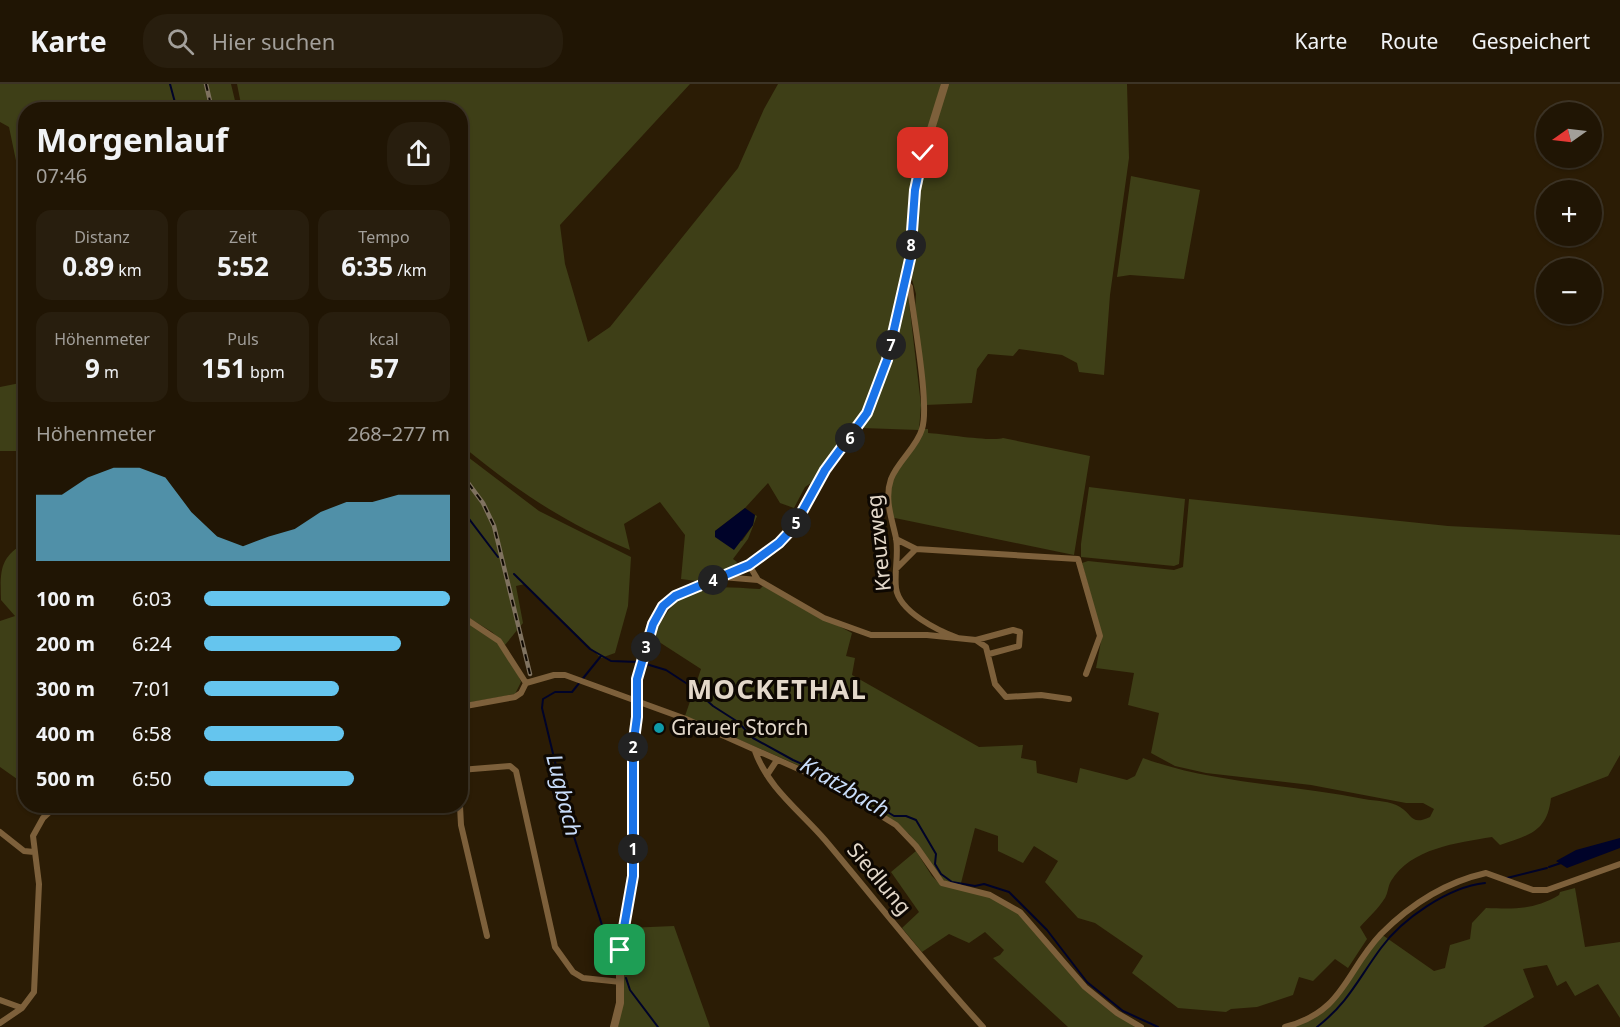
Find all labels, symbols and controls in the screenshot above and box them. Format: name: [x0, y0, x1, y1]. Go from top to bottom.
search box: [143, 14, 563, 68]
text: Karte: [30, 22, 107, 60]
icon: search: [164, 25, 197, 58]
text: Hier suchen: [212, 26, 335, 56]
text: Karte: [1294, 27, 1347, 55]
text: Route: [1380, 27, 1438, 55]
text: Gespeichert: [1471, 27, 1590, 55]
north arrow: [1536, 102, 1602, 168]
map controls: [1536, 102, 1602, 324]
text: Morgenlauf: [36, 117, 228, 162]
button: share: [387, 122, 450, 185]
pin: [897, 127, 948, 178]
icon: check: [906, 136, 939, 169]
text: 07:46: [36, 162, 87, 189]
button: +: [1536, 180, 1602, 246]
text: Distanz: [74, 226, 130, 248]
text: Zeit: [229, 226, 257, 248]
text: Tempo: [358, 226, 410, 248]
pin: 8: [896, 230, 926, 260]
text: 8: [906, 234, 916, 256]
text: 0.89: [62, 248, 114, 284]
text: 5:52: [217, 248, 269, 284]
text: 6:35: [341, 248, 393, 284]
button: −: [1536, 258, 1602, 324]
text: km: [114, 259, 142, 281]
text: /km: [393, 259, 427, 281]
text: Höhenmeter: [54, 328, 150, 350]
text: Puls: [227, 328, 259, 350]
text: kcal: [369, 328, 399, 350]
pin: 7: [876, 330, 906, 360]
text: 7: [886, 334, 896, 356]
text: 9: [85, 350, 100, 386]
text: 151: [201, 350, 246, 386]
text: 57: [369, 350, 399, 386]
text: m: [100, 361, 119, 383]
text: bpm: [246, 361, 285, 383]
text: Höhenmeter: [36, 420, 156, 447]
text: 268–277 m: [347, 420, 450, 447]
pin: 6: [835, 423, 865, 453]
text: 6: [845, 427, 855, 449]
street label: Kreuzweg: [859, 493, 897, 593]
pin: 5: [781, 508, 811, 538]
text: 5: [791, 512, 801, 534]
pin: 4: [698, 565, 728, 595]
text: 4: [708, 569, 718, 591]
text: 100 m: [36, 585, 95, 612]
text: 6:03: [132, 585, 172, 612]
text: 200 m: [36, 630, 95, 657]
text: 6:24: [132, 630, 172, 657]
pin: 3: [631, 632, 661, 662]
text: 3: [641, 636, 651, 658]
district label: MOCKETHAL: [687, 670, 867, 707]
text: 300 m: [36, 675, 95, 702]
text: 7:01: [132, 675, 172, 702]
place label: Grauer Storch: [671, 713, 808, 741]
text: 400 m: [36, 720, 95, 747]
text: 6:58: [132, 720, 172, 747]
marker: Grauer Storch: [652, 721, 666, 735]
pin: 2: [618, 732, 648, 762]
text: 2: [628, 736, 638, 758]
water label: Kratzbach: [795, 749, 896, 824]
water label: Lugbach: [540, 750, 590, 839]
text: 500 m: [36, 765, 95, 792]
text: 6:50: [132, 765, 172, 792]
pin: 1: [618, 834, 648, 864]
street label: Siedlung: [841, 836, 918, 920]
text: 1: [628, 838, 638, 860]
pin: [594, 924, 645, 975]
icon: arrive: [603, 933, 636, 966]

